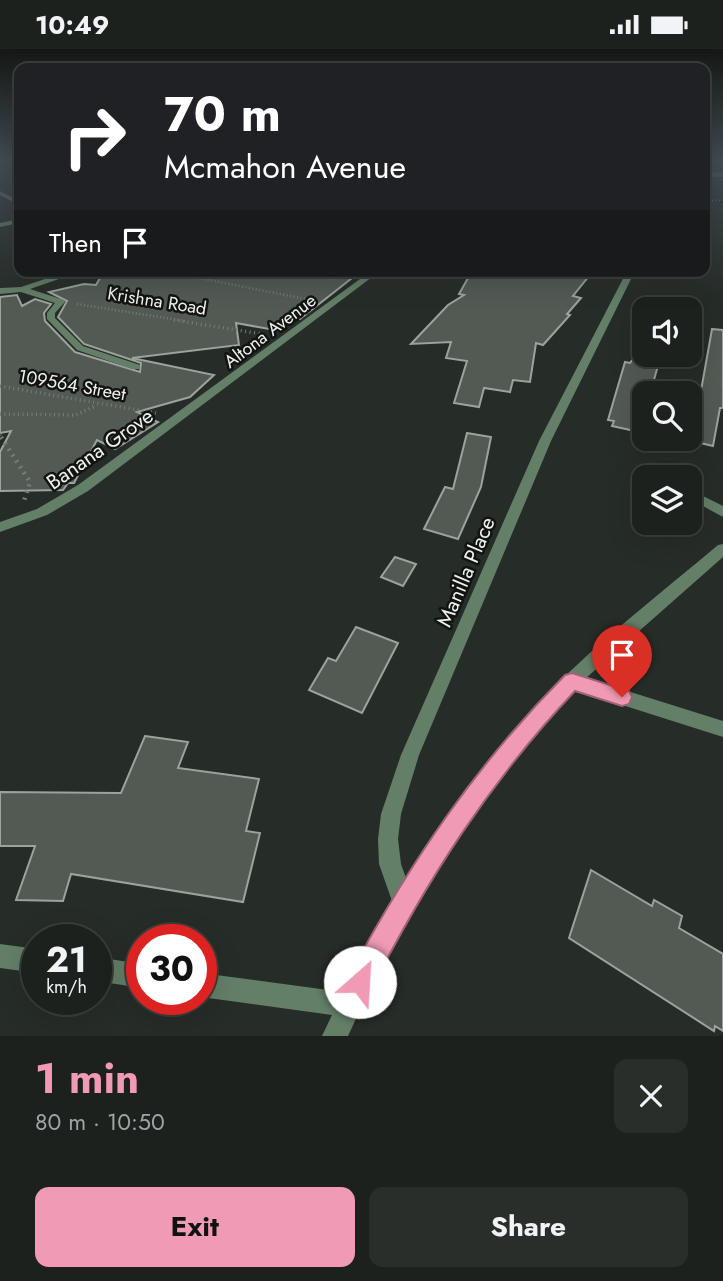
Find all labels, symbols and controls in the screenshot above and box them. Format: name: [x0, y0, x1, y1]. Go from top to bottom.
text: 10:49: [35, 6, 109, 44]
text: 70 m: [164, 79, 281, 149]
icon: right: [49, 91, 140, 182]
text: Mcmahon Avenue: [164, 144, 406, 190]
text: Then: [49, 224, 102, 262]
icon: arrive: [116, 224, 154, 262]
street label: Krishna Road: [106, 280, 208, 322]
street label: Altona Avenue: [218, 288, 322, 374]
map controls: [632, 297, 702, 535]
button: sound: [632, 297, 702, 367]
street label: 109564 Street: [16, 363, 128, 407]
button: search: [632, 381, 702, 451]
street label: Banana Grove: [40, 401, 160, 497]
button: layers: [632, 465, 702, 535]
street label: Manilla Place: [429, 512, 503, 632]
pin: [592, 625, 652, 697]
icon: arrive: [603, 636, 641, 674]
speed limit sign: 30: [126, 924, 217, 1015]
text: 21: [46, 935, 87, 985]
position arrow: [323, 945, 397, 1019]
text: km/h: [46, 974, 87, 1000]
text: 1 min: [35, 1048, 139, 1109]
button: close: [614, 1059, 688, 1133]
text: 80 m · 10:50: [35, 1105, 165, 1139]
button: Exit: [35, 1187, 355, 1267]
button: Share: [369, 1187, 688, 1267]

